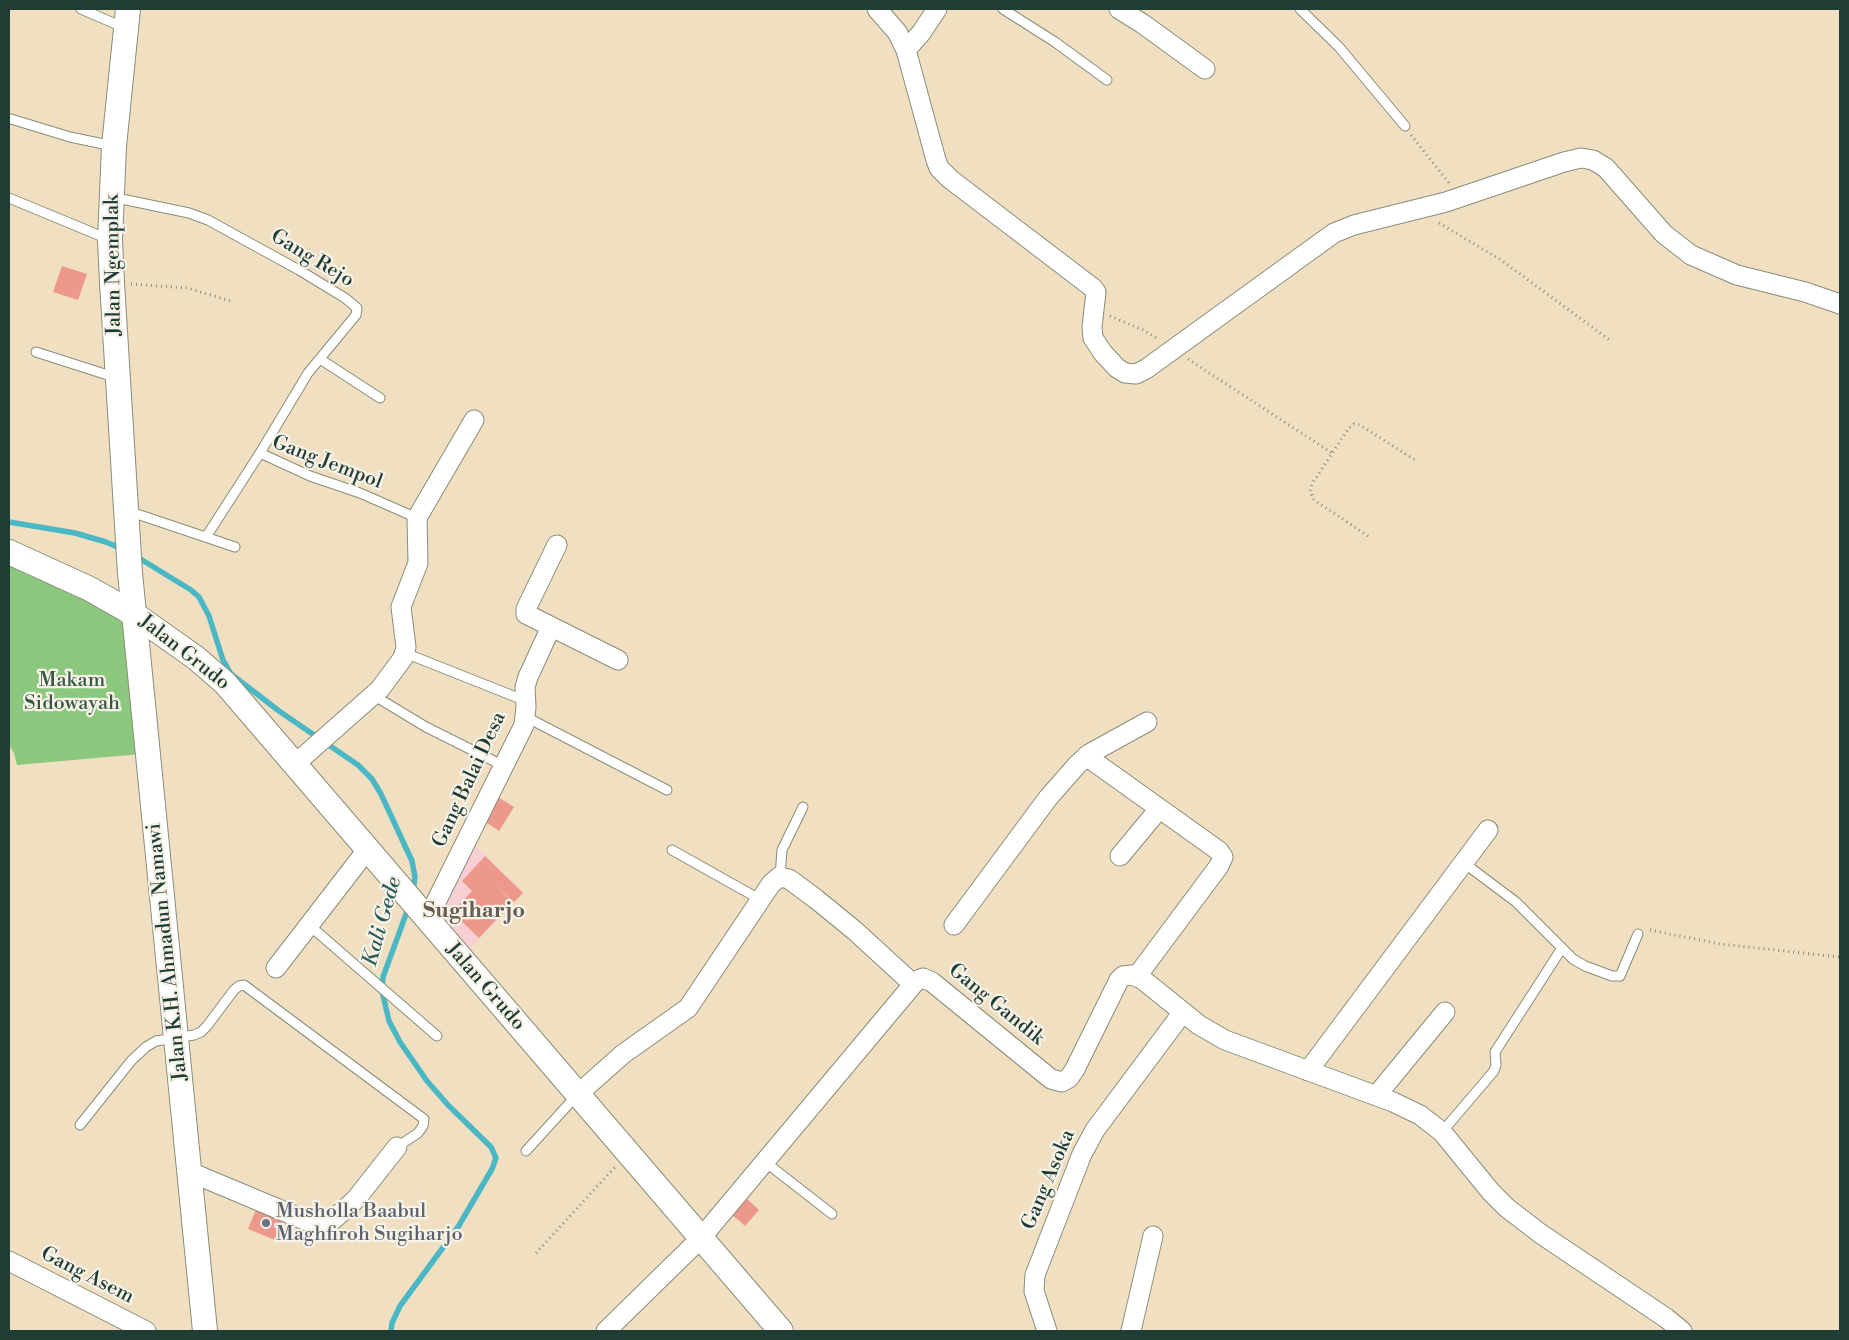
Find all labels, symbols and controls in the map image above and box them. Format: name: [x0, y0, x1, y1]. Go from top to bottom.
street label: Jalan Ngemplak: [101, 194, 127, 336]
street label: Gang Rejo: [266, 225, 358, 293]
street label: Gang Jempol: [269, 431, 385, 495]
street label: Jalan Grudo: [134, 610, 234, 696]
park label: Makam Sidowayah: [24, 669, 120, 716]
street label: Gang Balai Desa: [428, 708, 512, 852]
street label: Jalan K.H. Ahmadun Namawi: [143, 822, 193, 1082]
water label: Kali Gede: [358, 874, 408, 970]
district label: Sugiharjo: [423, 899, 525, 925]
street label: Jalan Grudo: [440, 938, 530, 1036]
street label: Gang Gandik: [943, 959, 1049, 1051]
street label: Gang Asoka: [1017, 1126, 1081, 1234]
place label: Musholla Baabul Maghfiroh Sugiharjo: [276, 1200, 463, 1247]
marker: Musholla Baabul Maghfiroh Sugiharjo: [260, 1217, 272, 1229]
street label: Gang Asem: [36, 1242, 138, 1310]

